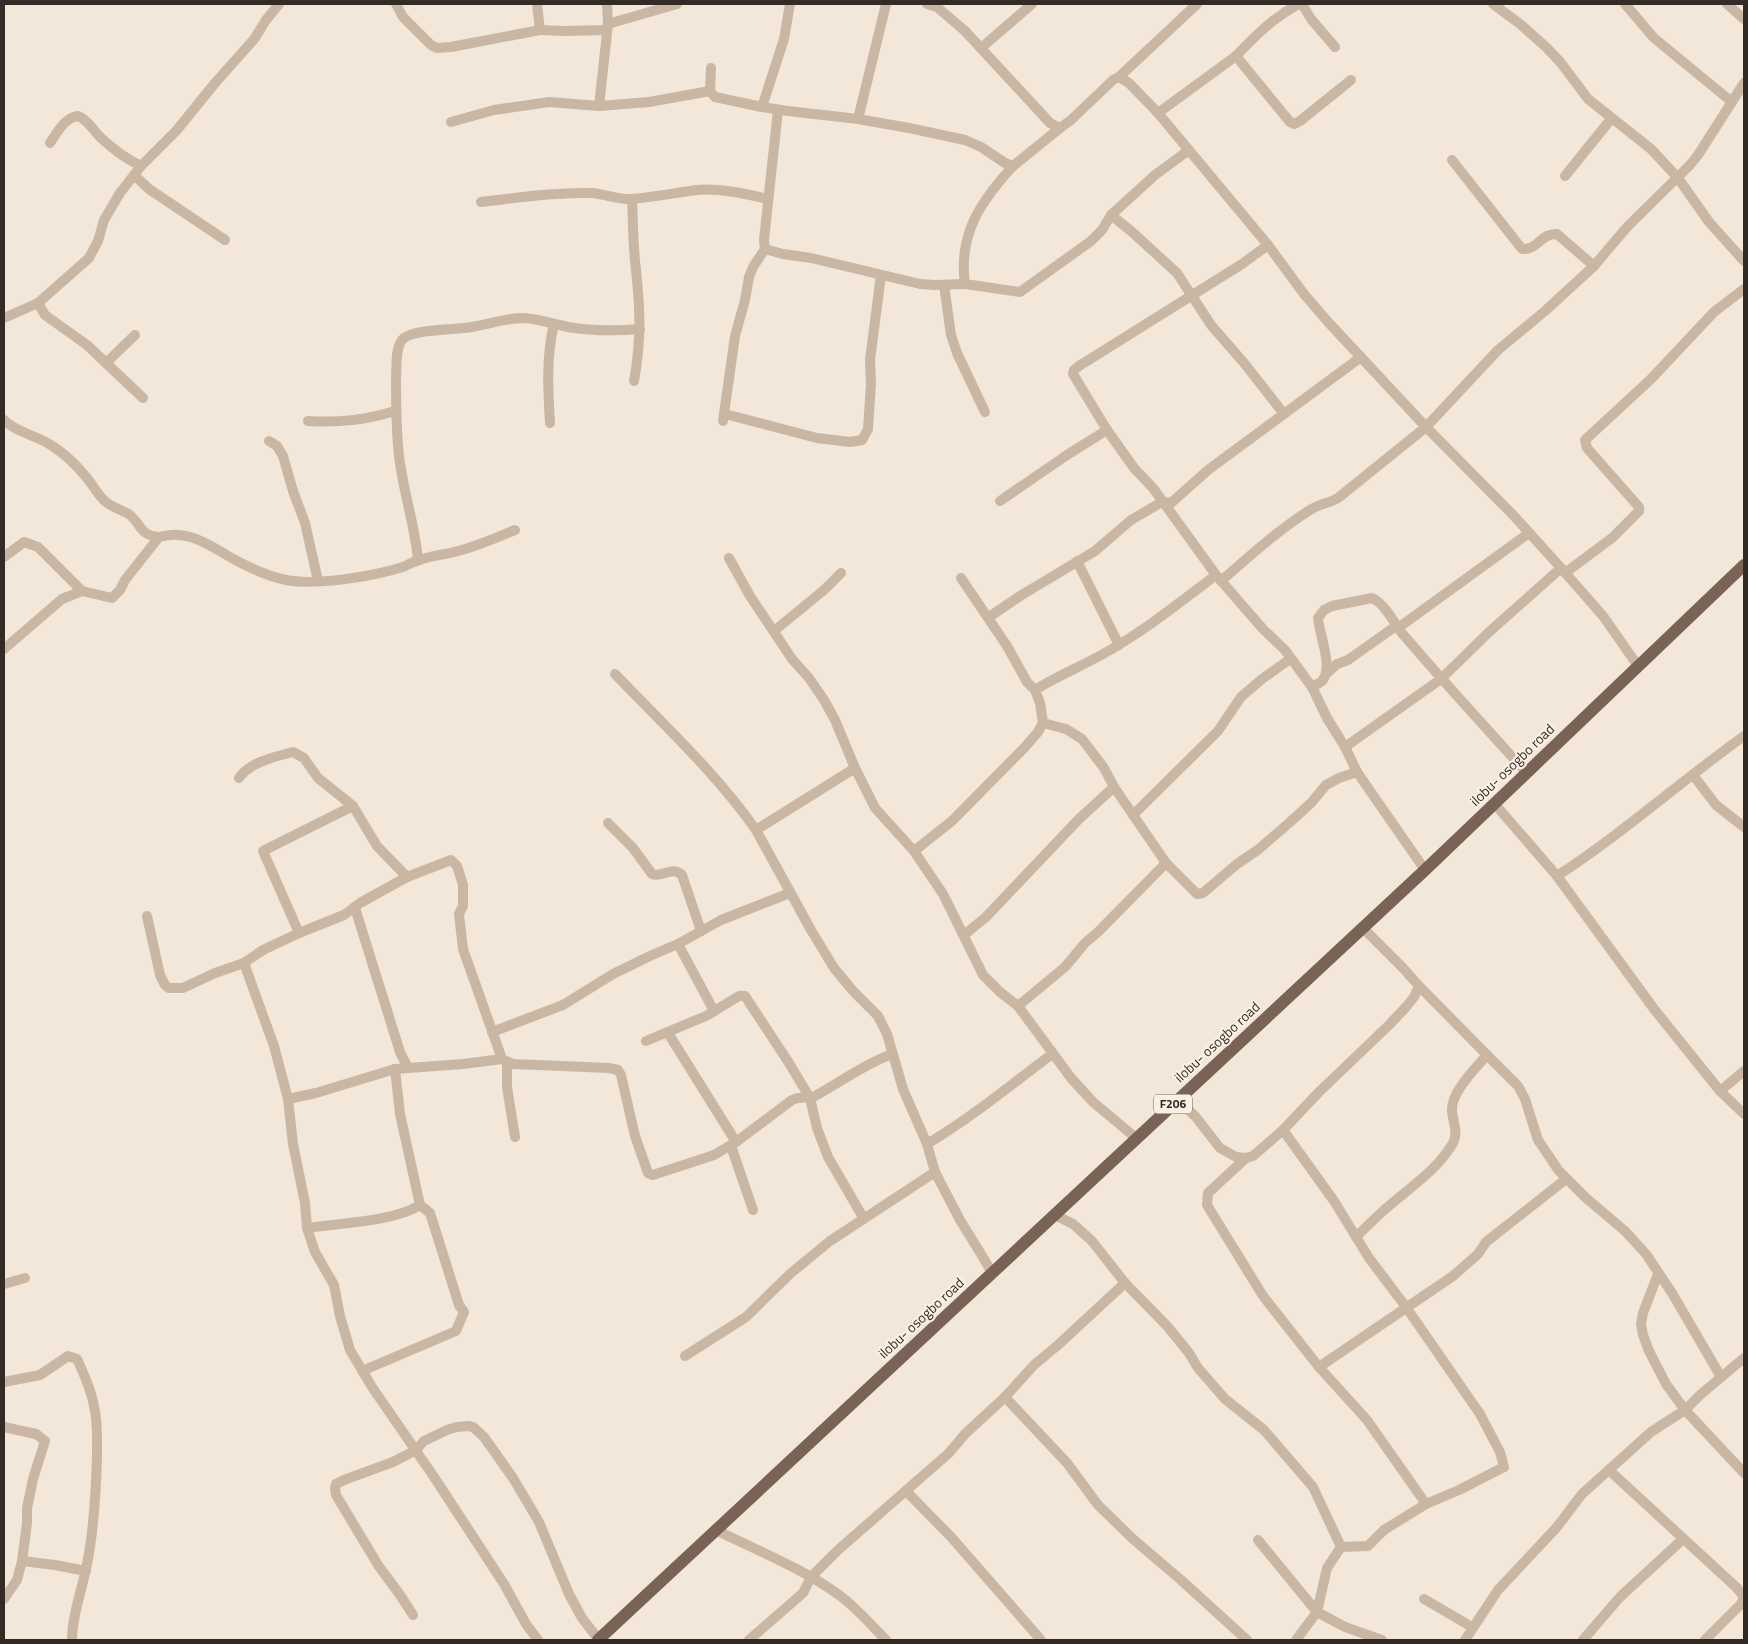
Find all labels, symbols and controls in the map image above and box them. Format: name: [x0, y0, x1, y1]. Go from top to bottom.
street label: ilobu- osogbo road: [1465, 719, 1559, 811]
street label: ilobu- osogbo road: [1169, 996, 1264, 1087]
road number: F206: [1154, 1094, 1192, 1114]
street label: ilobu- osogbo road: [873, 1272, 968, 1363]

